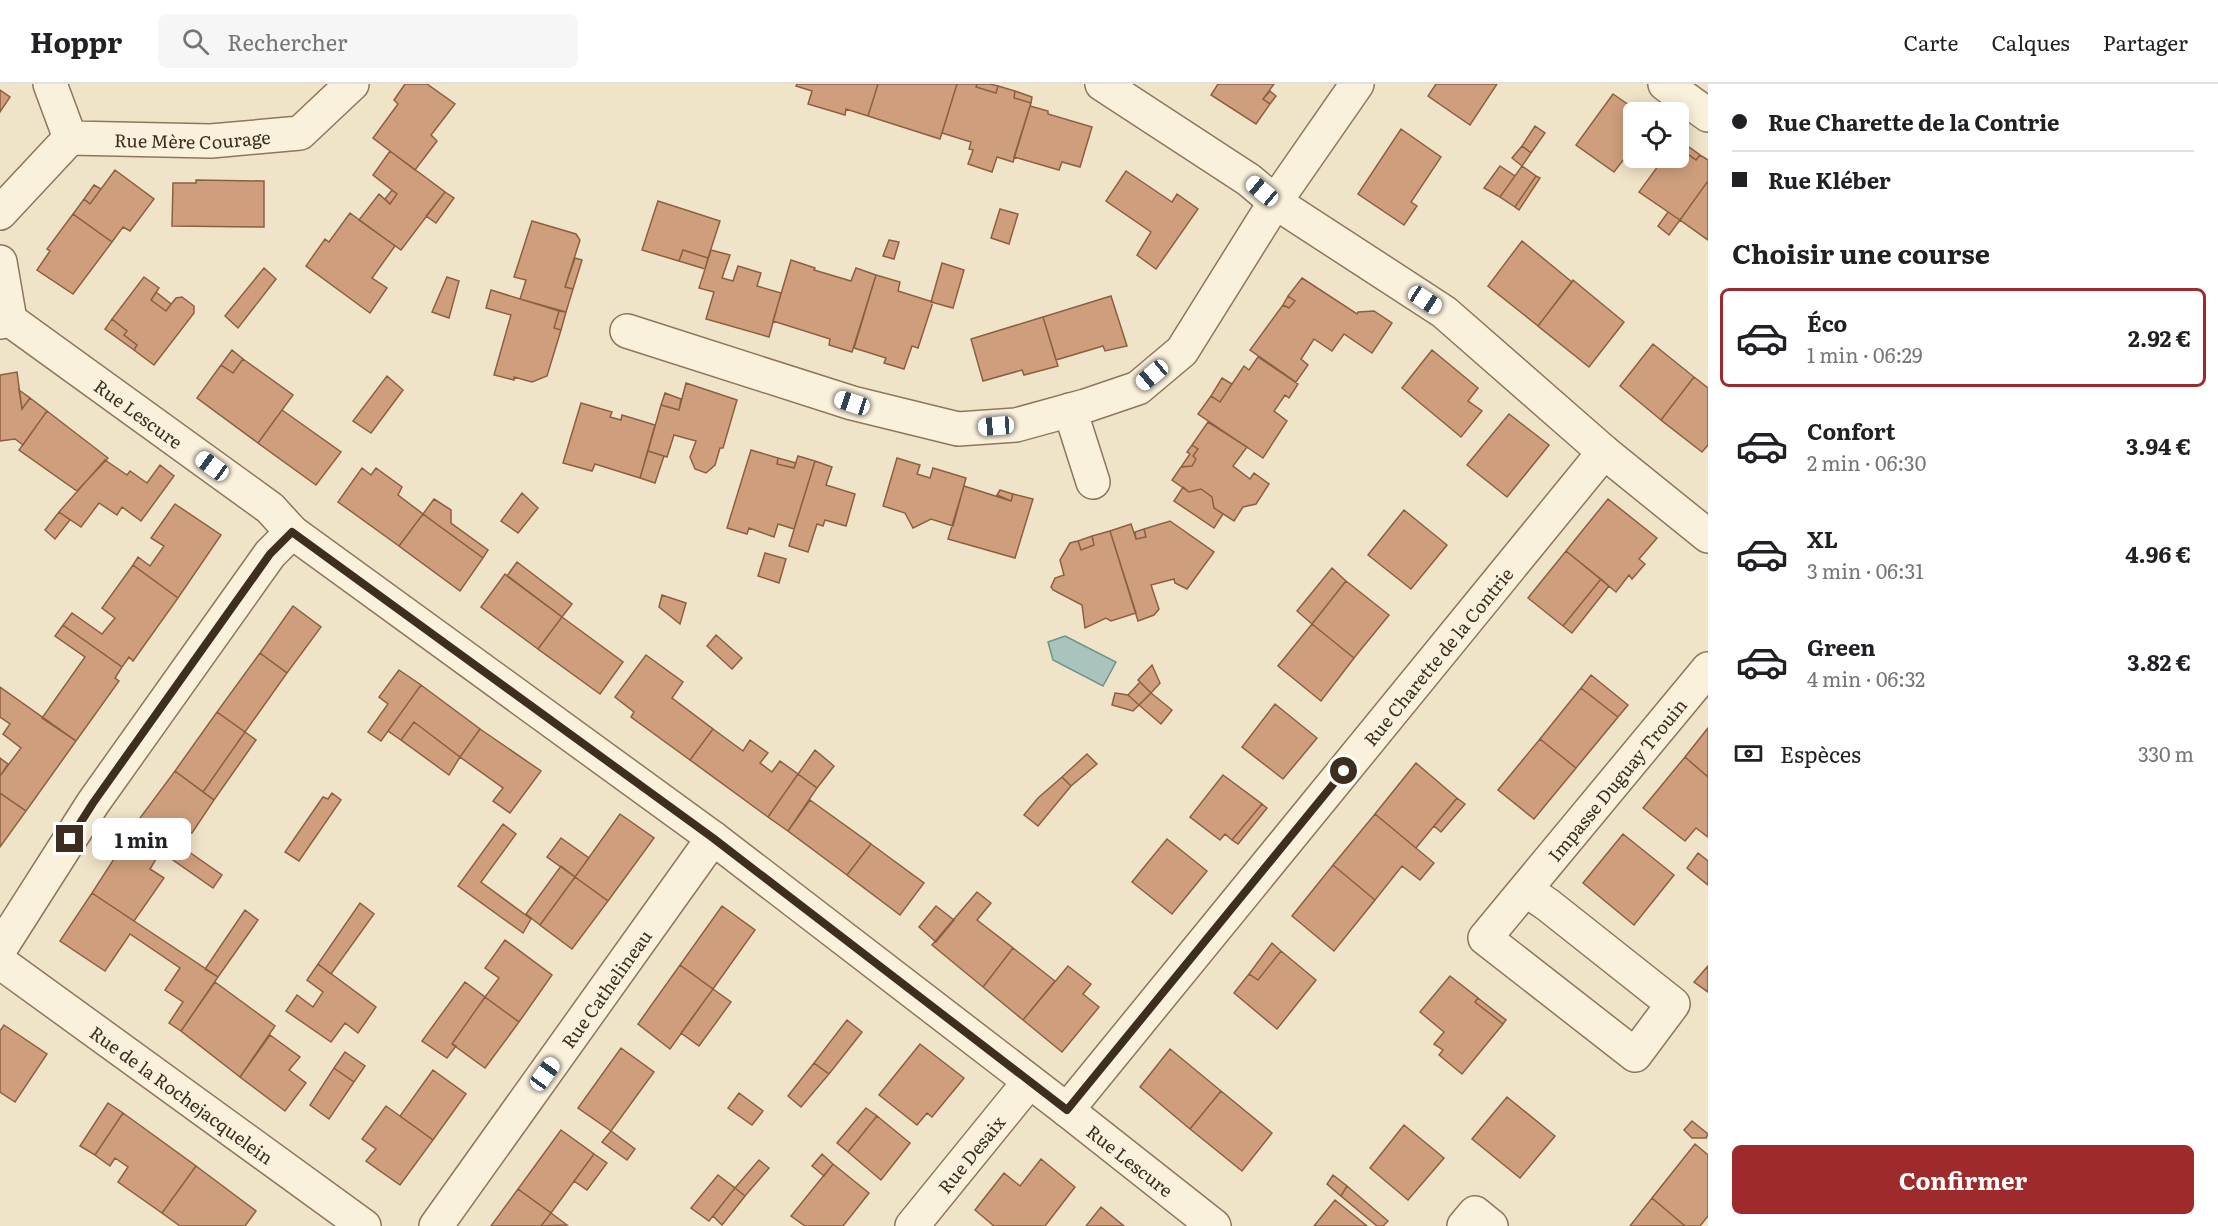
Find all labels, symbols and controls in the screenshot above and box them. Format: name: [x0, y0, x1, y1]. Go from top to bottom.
search box: [158, 14, 578, 68]
text: Hoppr: [30, 20, 122, 62]
icon: search: [179, 25, 212, 58]
text: Rechercher: [227, 25, 347, 58]
text: Carte: [1904, 26, 1958, 57]
text: Calques: [1991, 26, 2070, 57]
text: Partager: [2103, 26, 2188, 57]
map controls: [1623, 102, 1689, 168]
button: locate: [1623, 102, 1689, 168]
text: Rue Charette de la Contrie: [1768, 105, 2060, 138]
street label: Rue Mère Courage: [114, 122, 272, 155]
text: Rue Kléber: [1768, 163, 1891, 196]
car: [1242, 173, 1282, 209]
text: Choisir une course: [1732, 232, 1990, 272]
car: [1405, 283, 1445, 317]
text: Éco: [1807, 306, 1847, 339]
icon: car: [1735, 311, 1789, 365]
text: 2.92 €: [2128, 321, 2191, 354]
text: 1 min · 06:29: [1807, 339, 1922, 369]
car: [1132, 357, 1172, 393]
street label: Rue Lescure: [89, 372, 189, 454]
car: [832, 389, 872, 417]
text: Confort: [1807, 414, 1895, 447]
car: [977, 416, 1015, 436]
icon: car: [1735, 419, 1789, 473]
text: 3.94 €: [2126, 429, 2191, 462]
text: 2 min · 06:30: [1807, 447, 1926, 477]
car: [192, 448, 232, 484]
text: XL: [1807, 522, 1838, 555]
icon: car: [1735, 527, 1789, 581]
text: 4.96 €: [2125, 537, 2191, 570]
text: 3 min · 06:31: [1807, 555, 1924, 585]
street label: Rue Charette de la Contrie: [1356, 561, 1519, 751]
text: Green: [1807, 630, 1876, 663]
icon: car: [1735, 635, 1789, 689]
text: 3.82 €: [2127, 645, 2191, 678]
text: 4 min · 06:32: [1807, 663, 1925, 693]
street label: Impasse Duguay Trouin: [1541, 692, 1692, 867]
icon: cash: [1732, 737, 1765, 770]
text: Espèces: [1780, 737, 1861, 770]
text: 330 m: [2138, 738, 2194, 768]
route start: [1330, 757, 1357, 784]
callout: 1 min: [91, 818, 190, 860]
text: 1 min: [115, 824, 168, 854]
route end: [56, 825, 83, 852]
street label: Rue Cathelineau: [554, 923, 657, 1053]
street label: Rue de la Rochejacquelein: [85, 1018, 280, 1170]
car: [527, 1054, 563, 1094]
street label: Rue Desaix: [931, 1108, 1011, 1199]
street label: Rue Lescure: [1081, 1117, 1179, 1203]
button: Confirmer: [1732, 1145, 2194, 1214]

